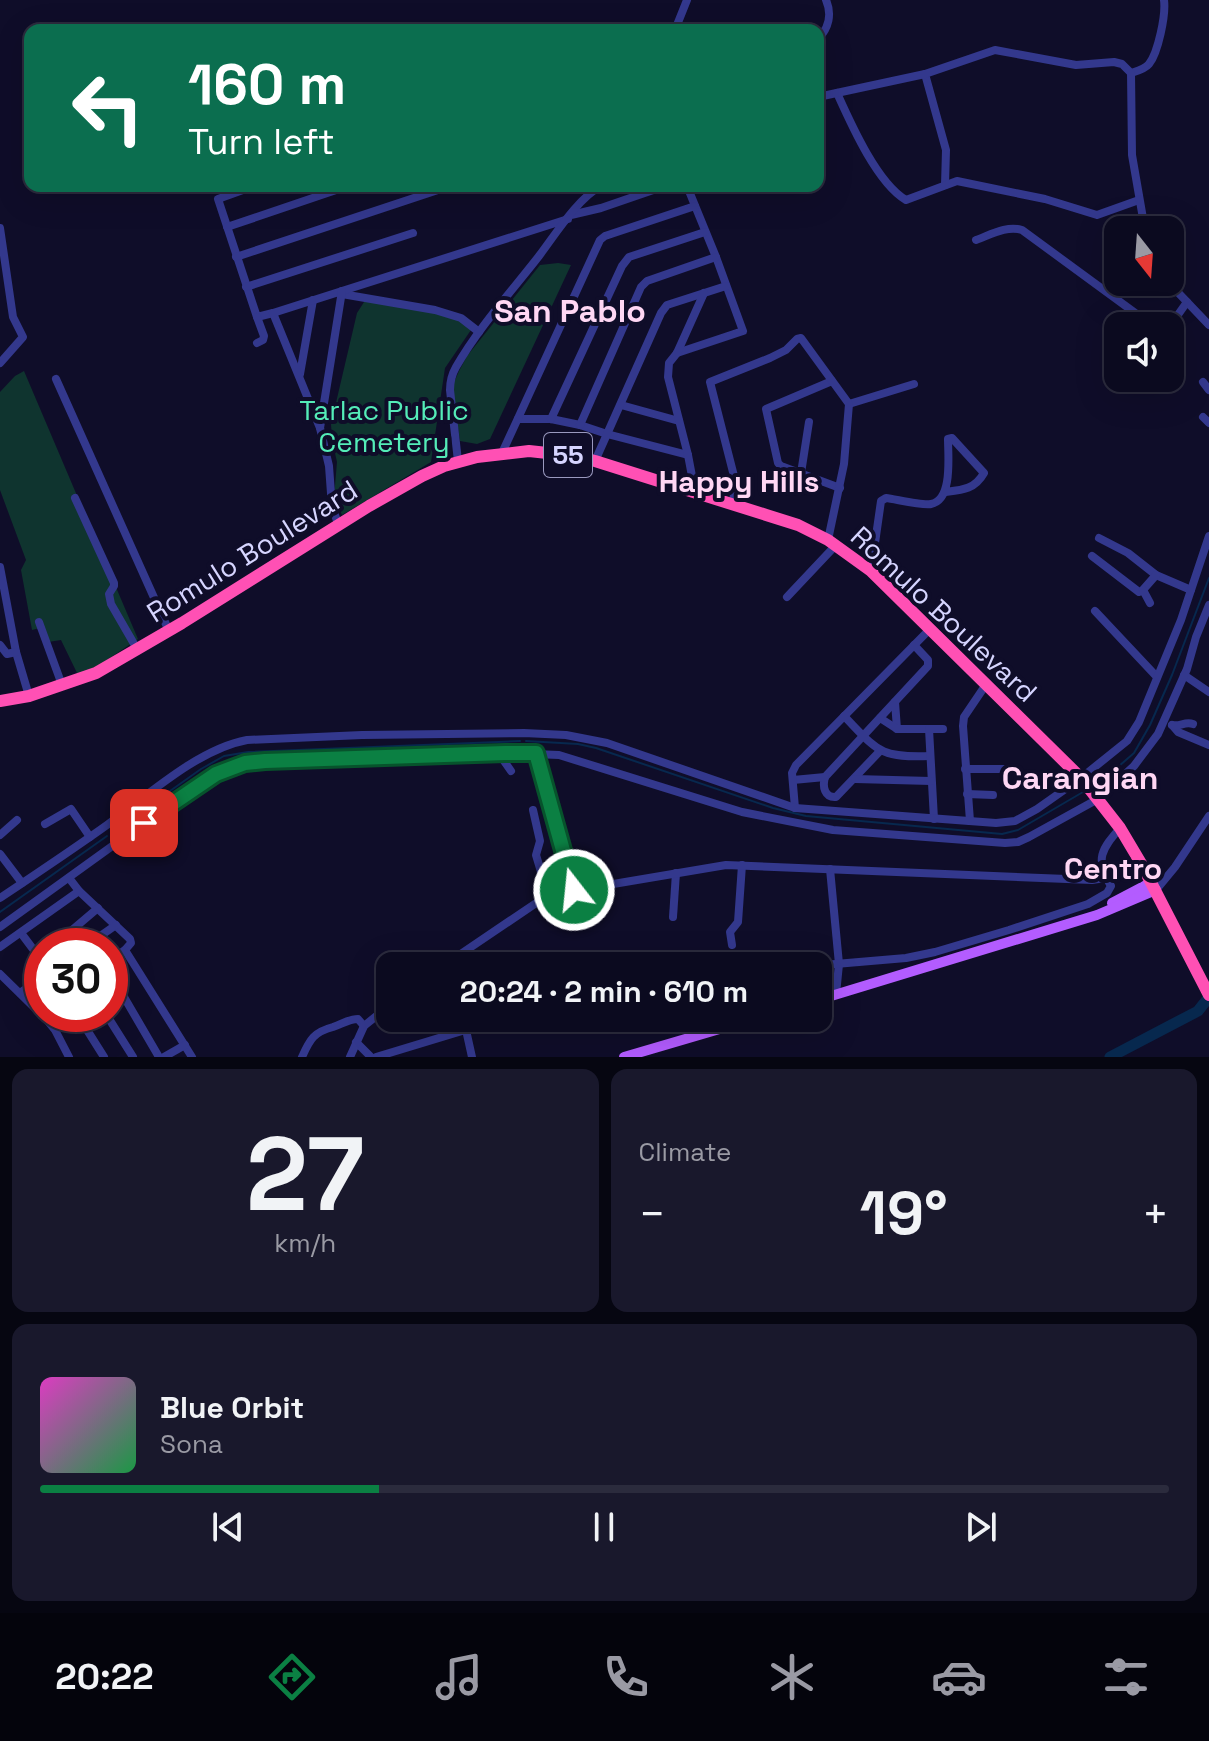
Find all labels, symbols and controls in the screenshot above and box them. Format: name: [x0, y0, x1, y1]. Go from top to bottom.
text: 160 m: [188, 49, 346, 120]
icon: left: [56, 56, 160, 160]
text: Turn left: [188, 119, 335, 165]
north arrow: [1104, 216, 1184, 296]
map controls: [1104, 216, 1184, 392]
district label: San Pablo: [494, 291, 646, 331]
button: sound: [1104, 312, 1184, 392]
park label: Tarlac Public Cemetery: [299, 392, 469, 460]
road number: 55: [544, 433, 592, 477]
district label: Happy Hills: [659, 462, 819, 501]
street label: Romulo Boulevard: [140, 472, 364, 630]
street label: Romulo Boulevard: [843, 518, 1045, 710]
district label: Carangian: [1002, 758, 1158, 798]
pin: [110, 789, 178, 857]
icon: arrive: [122, 801, 166, 845]
position arrow: [532, 848, 616, 932]
district label: Centro: [1064, 849, 1162, 888]
speed limit sign: 30: [24, 928, 128, 1032]
text: 20:24 · 2 min · 610 m: [460, 972, 748, 1011]
text: 27: [246, 1108, 364, 1240]
text: Climate: [639, 1135, 731, 1169]
text: 19°: [860, 1175, 948, 1252]
text: −: [639, 1186, 666, 1242]
text: +: [1142, 1186, 1169, 1242]
text: km/h: [274, 1226, 336, 1260]
text: Blue Orbit: [160, 1388, 304, 1427]
text: Sona: [160, 1427, 223, 1461]
icon: previous: [206, 1505, 250, 1549]
icon: pause: [582, 1505, 626, 1549]
icon: next: [959, 1505, 1003, 1549]
icon: directions: [264, 1649, 320, 1705]
icon: music: [431, 1649, 487, 1705]
icon: phone: [598, 1649, 654, 1705]
icon: climate: [764, 1649, 820, 1705]
icon: car: [931, 1649, 987, 1705]
icon: filters: [1098, 1649, 1154, 1705]
text: 20:22: [55, 1654, 154, 1700]

